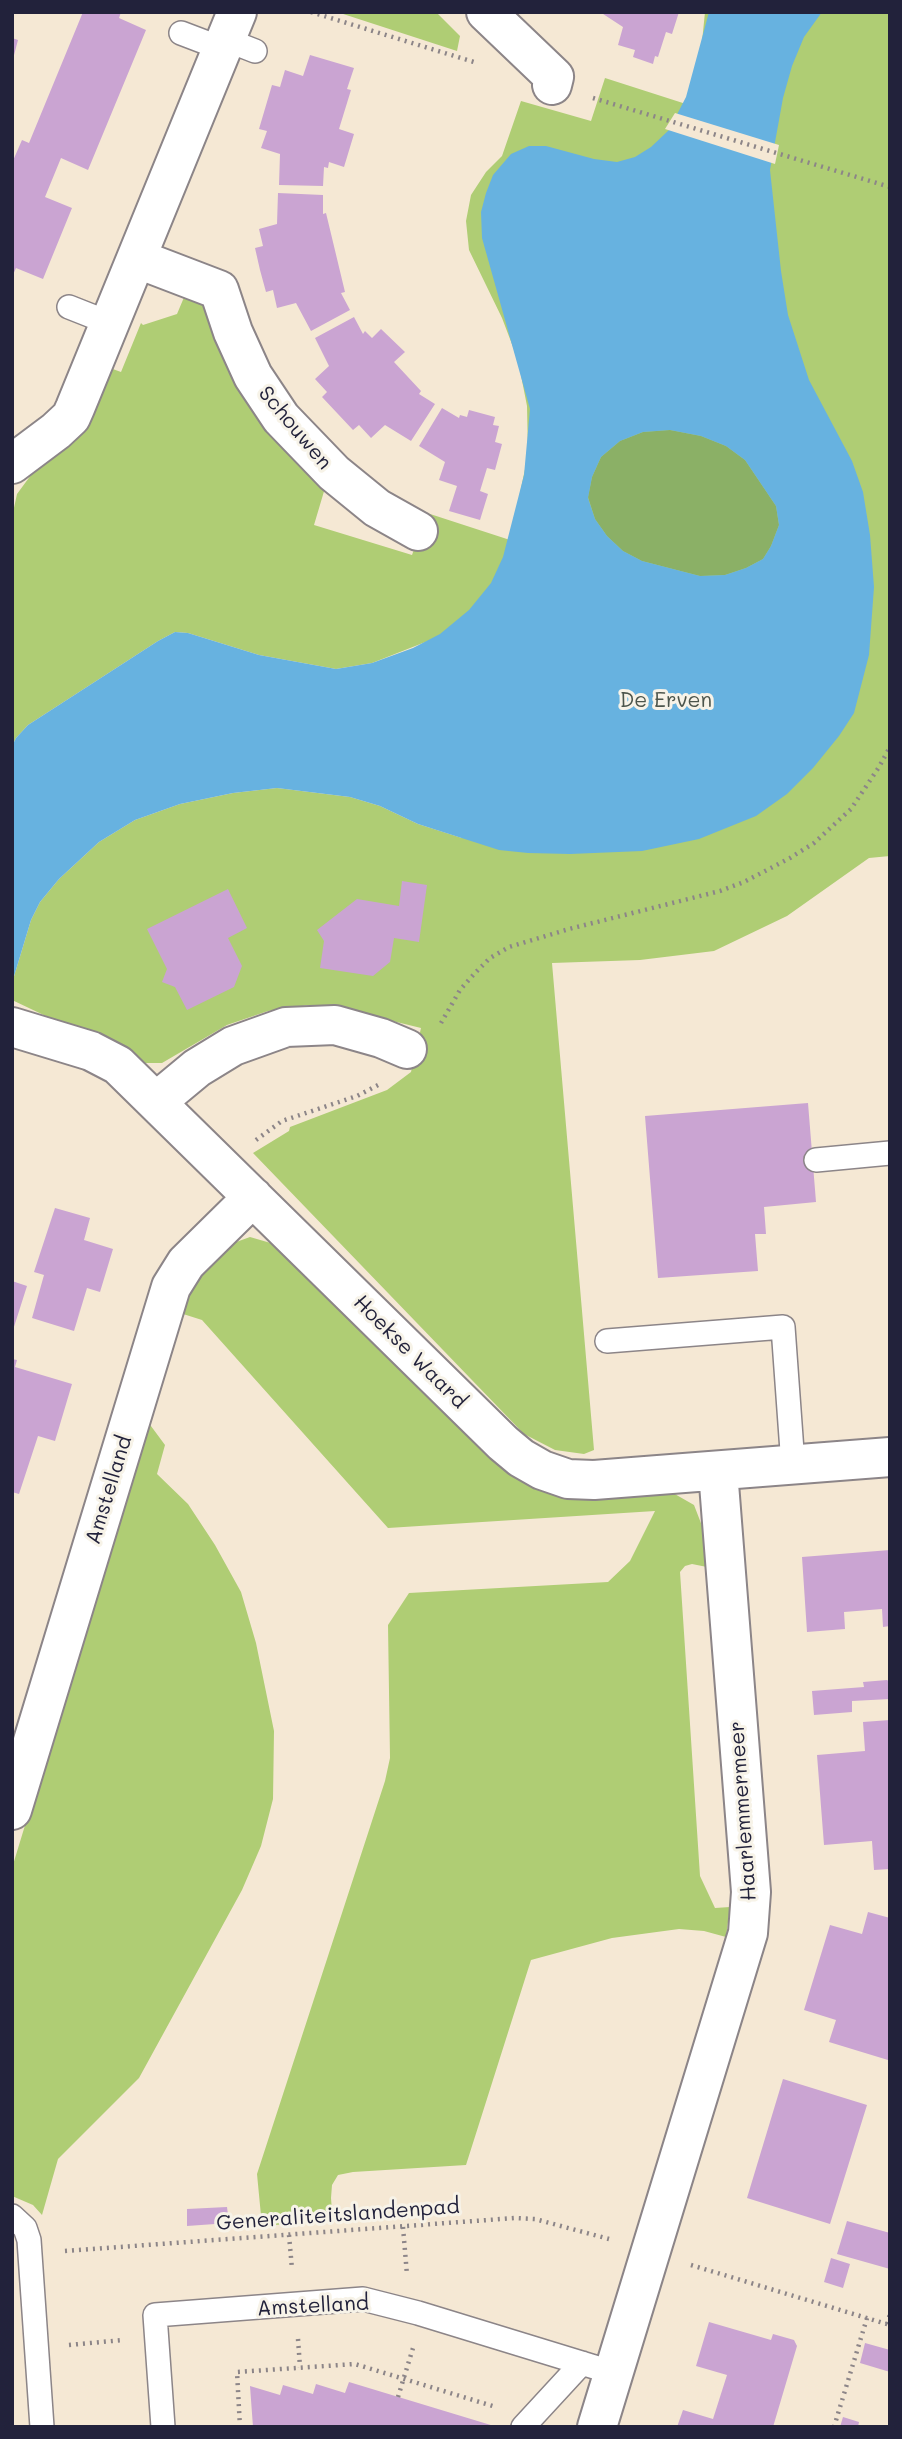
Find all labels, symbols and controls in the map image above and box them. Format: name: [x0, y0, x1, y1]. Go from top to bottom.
street label: Schouwen: [253, 381, 337, 475]
park label: De Erven: [620, 688, 712, 714]
street label: Hoekse Waard: [348, 1290, 472, 1414]
street label: Amstelland: [81, 1433, 137, 1547]
street label: Haarlemmermeer: [724, 1720, 762, 1902]
street label: Generaliteitslandenpad: [215, 2194, 461, 2236]
street label: Amstelland: [256, 2290, 370, 2322]

